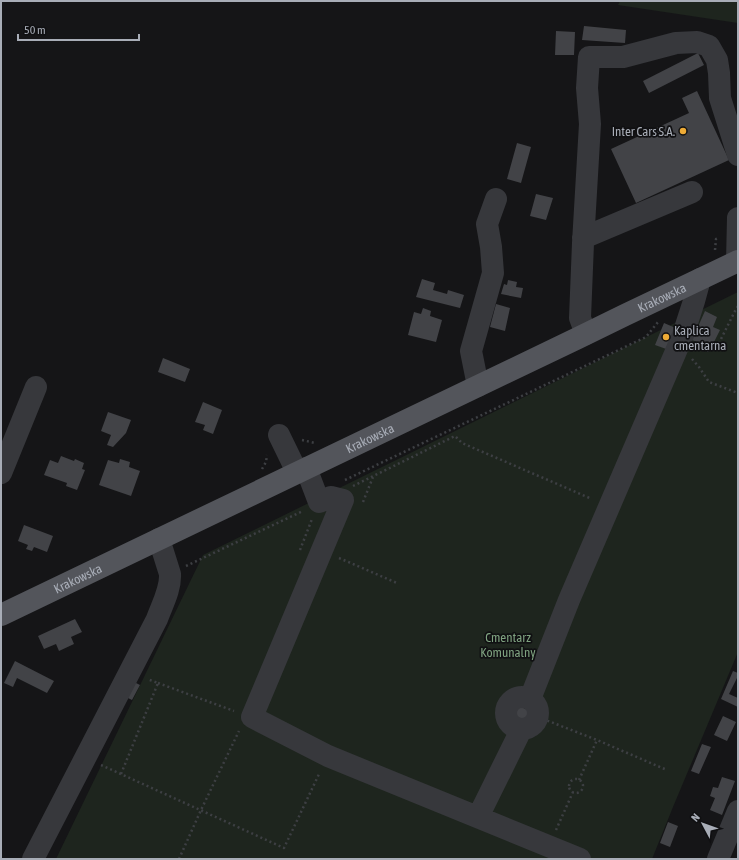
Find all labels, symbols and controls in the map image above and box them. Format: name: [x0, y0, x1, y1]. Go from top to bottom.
scale bar: [18, 16, 139, 42]
text: 50 m: [24, 23, 46, 37]
place label: Inter Cars S.A.: [612, 124, 675, 139]
marker: Inter Cars S.A.: [678, 126, 688, 136]
street label: Krakowska: [635, 280, 688, 315]
place label: Kaplica cmentarna: [674, 323, 726, 353]
marker: Kaplica cmentarna: [661, 332, 671, 342]
street label: Krakowska: [343, 420, 396, 456]
street label: Krakowska: [51, 560, 104, 596]
park label: Cmentarz Komunalny: [480, 630, 536, 660]
north arrow: [683, 804, 723, 844]
text: N: [689, 811, 702, 824]

